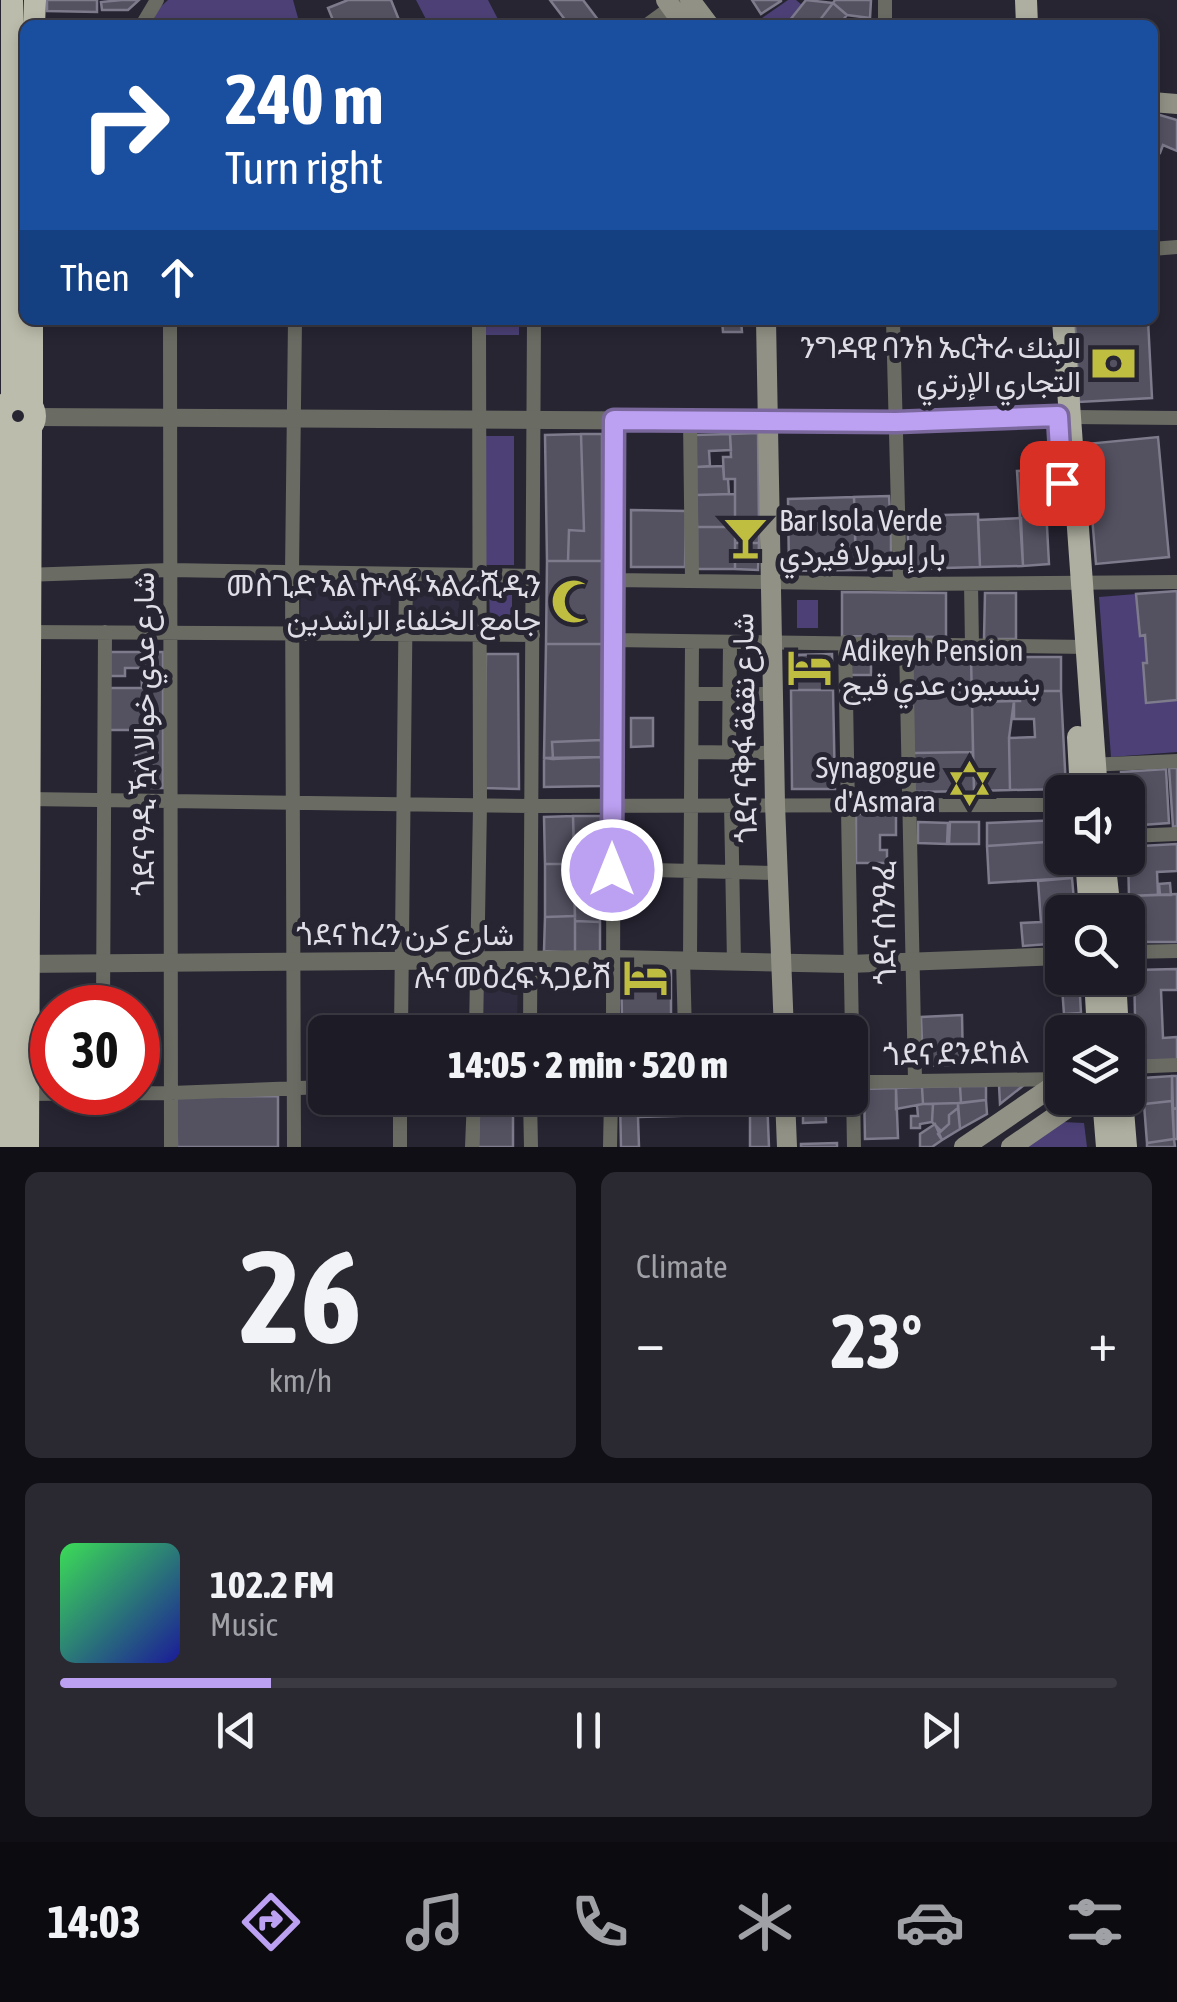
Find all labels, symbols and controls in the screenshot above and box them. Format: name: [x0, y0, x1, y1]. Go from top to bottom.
text: 240 m: [225, 59, 384, 139]
icon: right: [60, 60, 190, 190]
text: Turn right: [225, 142, 383, 194]
icon: ahead: [150, 250, 205, 305]
text: Then: [60, 256, 130, 299]
place label: ንግዳዊ ባንክ ኤርትራ البنك التجاري الإرتري: [800, 330, 1081, 406]
bank icon: ንግዳዊ ባንክ ኤርትራ البنك التجاري الإرتري: [1090, 340, 1138, 388]
pin: [1020, 441, 1105, 526]
icon: arrive: [1035, 456, 1090, 511]
place label: Bar Isola Verde بار إسولا فيردي: [779, 503, 946, 579]
bar icon: Bar Isola Verde بار إسولا فيردي: [722, 513, 770, 561]
place label: መስጊድ ኣል ኵላፋ ኣልራሺዲን جامع الخلفاء الراشدين: [226, 568, 541, 640]
street label: ጎደና ዓዲ ዃላ شارع عدي خوالا: [126, 572, 168, 896]
mosque icon: መስጊድ ኣል ኵላፋ ኣልራሺዲን جامع الخلفاء الراشدين: [550, 578, 598, 626]
street label: ጎደና ናቅፋ شارع نقفة: [725, 613, 767, 843]
place label: Adikeyh Pension بنسيون عدي قيح: [842, 633, 1040, 709]
hotel icon: Adikeyh Pension بنسيون عدي قيح: [785, 643, 833, 691]
place label: Synagogue d'Asmara: [815, 750, 936, 818]
synagogue icon: Synagogue d'Asmara: [945, 760, 993, 808]
map controls: [1045, 775, 1145, 1115]
button: sound: [1045, 775, 1145, 875]
position arrow: [560, 818, 664, 922]
street label: ጎደና ሰንዓፈ: [866, 861, 902, 985]
button: search: [1045, 895, 1145, 995]
street label: ጎደና ከረን شارع كرن: [296, 917, 514, 955]
hotel icon: ሉና መዕረፍ ኣጋይሽ: [621, 953, 669, 1001]
place label: ሉና መዕረፍ ኣጋይሽ: [414, 960, 612, 994]
speed limit sign: 30: [30, 985, 160, 1115]
button: layers: [1045, 1015, 1145, 1115]
street label: ጎደና ደንደከል: [883, 1035, 1029, 1071]
text: 14:05 · 2 min · 520 m: [448, 1043, 728, 1086]
text: 26: [239, 1222, 362, 1371]
text: Climate: [636, 1248, 728, 1285]
text: 23°: [831, 1298, 922, 1384]
text: −: [636, 1310, 665, 1373]
text: +: [1088, 1310, 1117, 1373]
text: km/h: [269, 1362, 332, 1399]
text: 102.2 FM: [210, 1563, 334, 1606]
text: Music: [210, 1606, 277, 1643]
icon: previous: [209, 1703, 264, 1758]
icon: pause: [561, 1703, 616, 1758]
icon: next: [913, 1703, 968, 1758]
icon: directions: [236, 1887, 306, 1957]
icon: music: [400, 1887, 470, 1957]
icon: phone: [565, 1887, 635, 1957]
icon: climate: [730, 1887, 800, 1957]
icon: car: [895, 1887, 965, 1957]
icon: filters: [1060, 1887, 1130, 1957]
text: 14:03: [47, 1896, 141, 1948]

